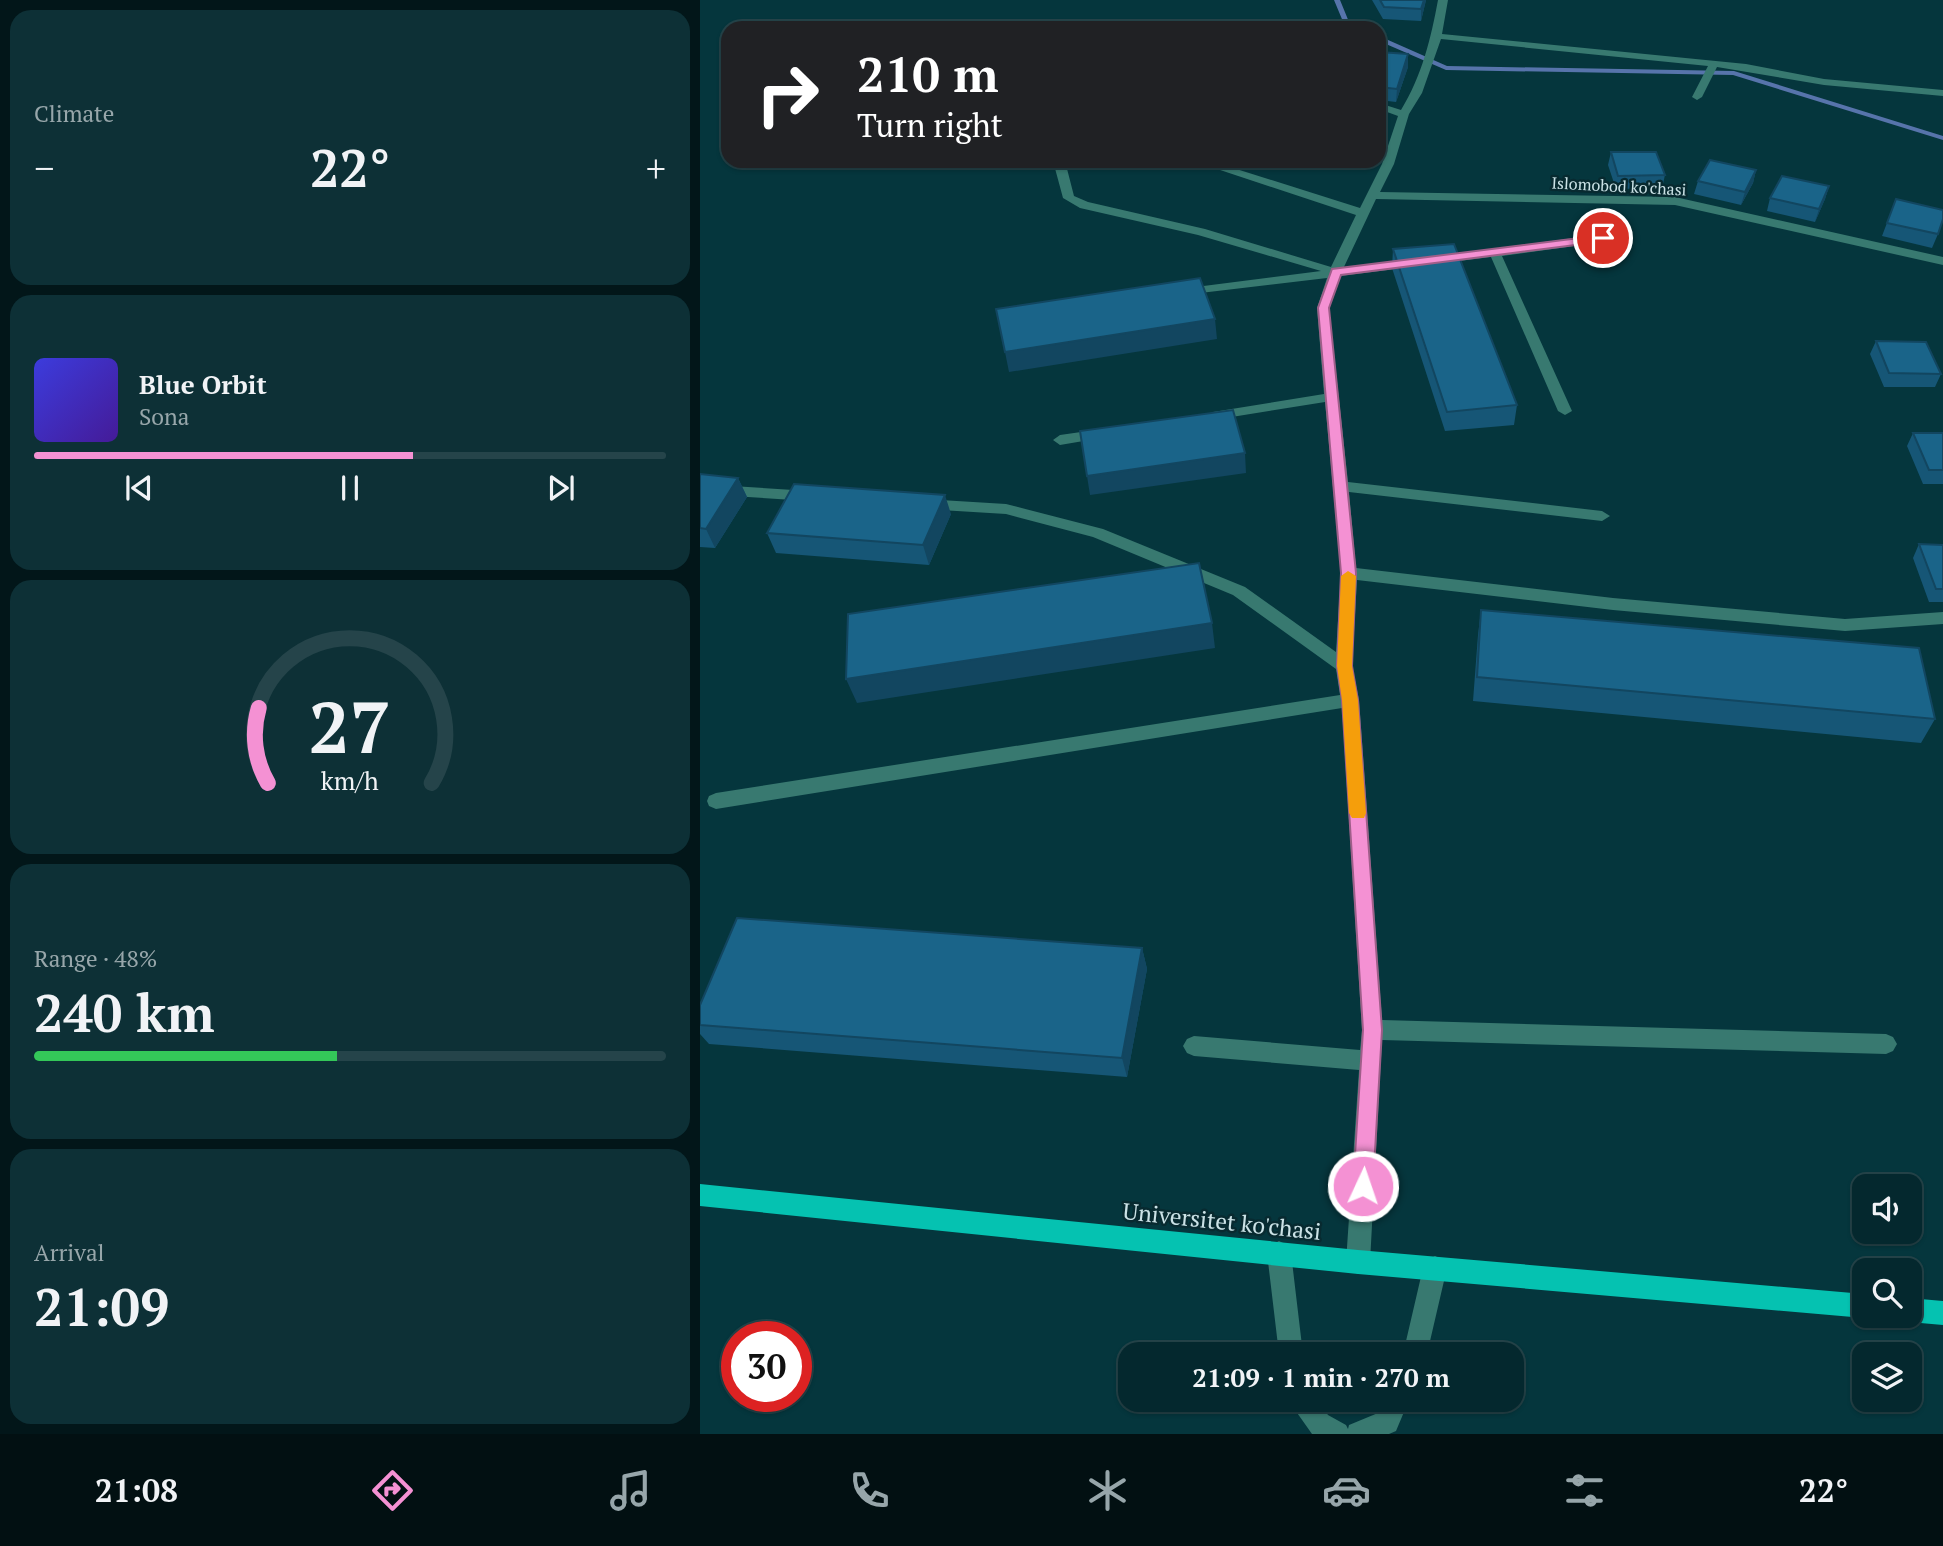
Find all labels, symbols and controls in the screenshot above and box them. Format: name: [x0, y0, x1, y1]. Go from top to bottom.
text: 210 m: [857, 41, 999, 106]
icon: right: [742, 49, 833, 140]
text: Climate: [34, 98, 114, 129]
text: Turn right: [857, 104, 1003, 146]
text: 22°: [310, 133, 390, 202]
text: −: [34, 143, 54, 193]
text: +: [646, 143, 666, 193]
street label: Islomobod ko'chasi: [1551, 171, 1687, 201]
pin: [1573, 208, 1633, 268]
icon: arrive: [1584, 219, 1622, 257]
text: Blue Orbit: [139, 367, 267, 401]
text: Sona: [139, 401, 189, 432]
icon: previous: [120, 469, 158, 507]
icon: pause: [331, 469, 369, 507]
icon: next: [542, 469, 580, 507]
text: 27: [309, 677, 391, 774]
text: km/h: [321, 764, 379, 797]
text: Range · 48%: [34, 943, 157, 974]
text: 240 km: [34, 978, 215, 1047]
position arrow: [1326, 1149, 1400, 1223]
map controls: [1852, 1174, 1922, 1412]
button: sound: [1852, 1174, 1922, 1244]
street label: Universitet ko'chasi: [1121, 1195, 1323, 1247]
text: Arrival: [34, 1237, 105, 1268]
button: search: [1852, 1258, 1922, 1328]
text: 21:09: [34, 1272, 169, 1341]
speed limit sign: 30: [721, 1321, 812, 1412]
button: layers: [1852, 1342, 1922, 1412]
text: 21:09 · 1 min · 270 m: [1192, 1360, 1450, 1394]
icon: directions: [368, 1466, 417, 1515]
icon: music: [606, 1466, 655, 1515]
icon: phone: [845, 1466, 894, 1515]
icon: climate: [1083, 1466, 1132, 1515]
icon: car: [1322, 1466, 1371, 1515]
icon: filters: [1560, 1466, 1609, 1515]
text: 21:08: [95, 1469, 178, 1511]
text: 22°: [1799, 1469, 1848, 1511]

